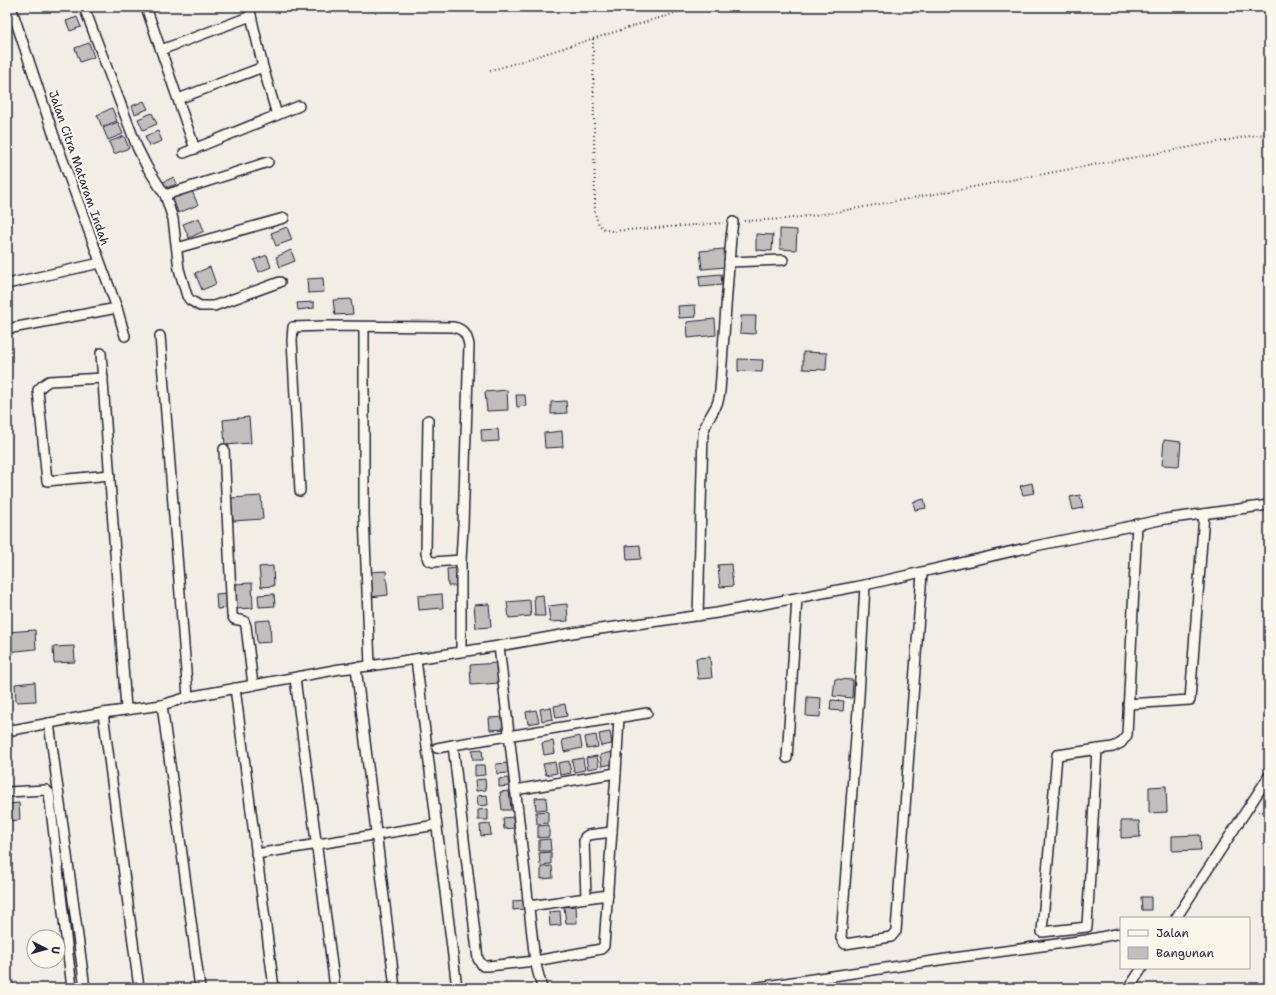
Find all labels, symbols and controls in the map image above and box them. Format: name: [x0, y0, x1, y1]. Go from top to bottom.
street label: Jalan Citra Mataram Indah: [45, 88, 113, 248]
legend: [1120, 917, 1250, 969]
text: Jalan: [1156, 925, 1189, 941]
north arrow: [26, 929, 66, 969]
text: U: [48, 945, 63, 955]
text: Bangunan: [1156, 945, 1214, 961]

